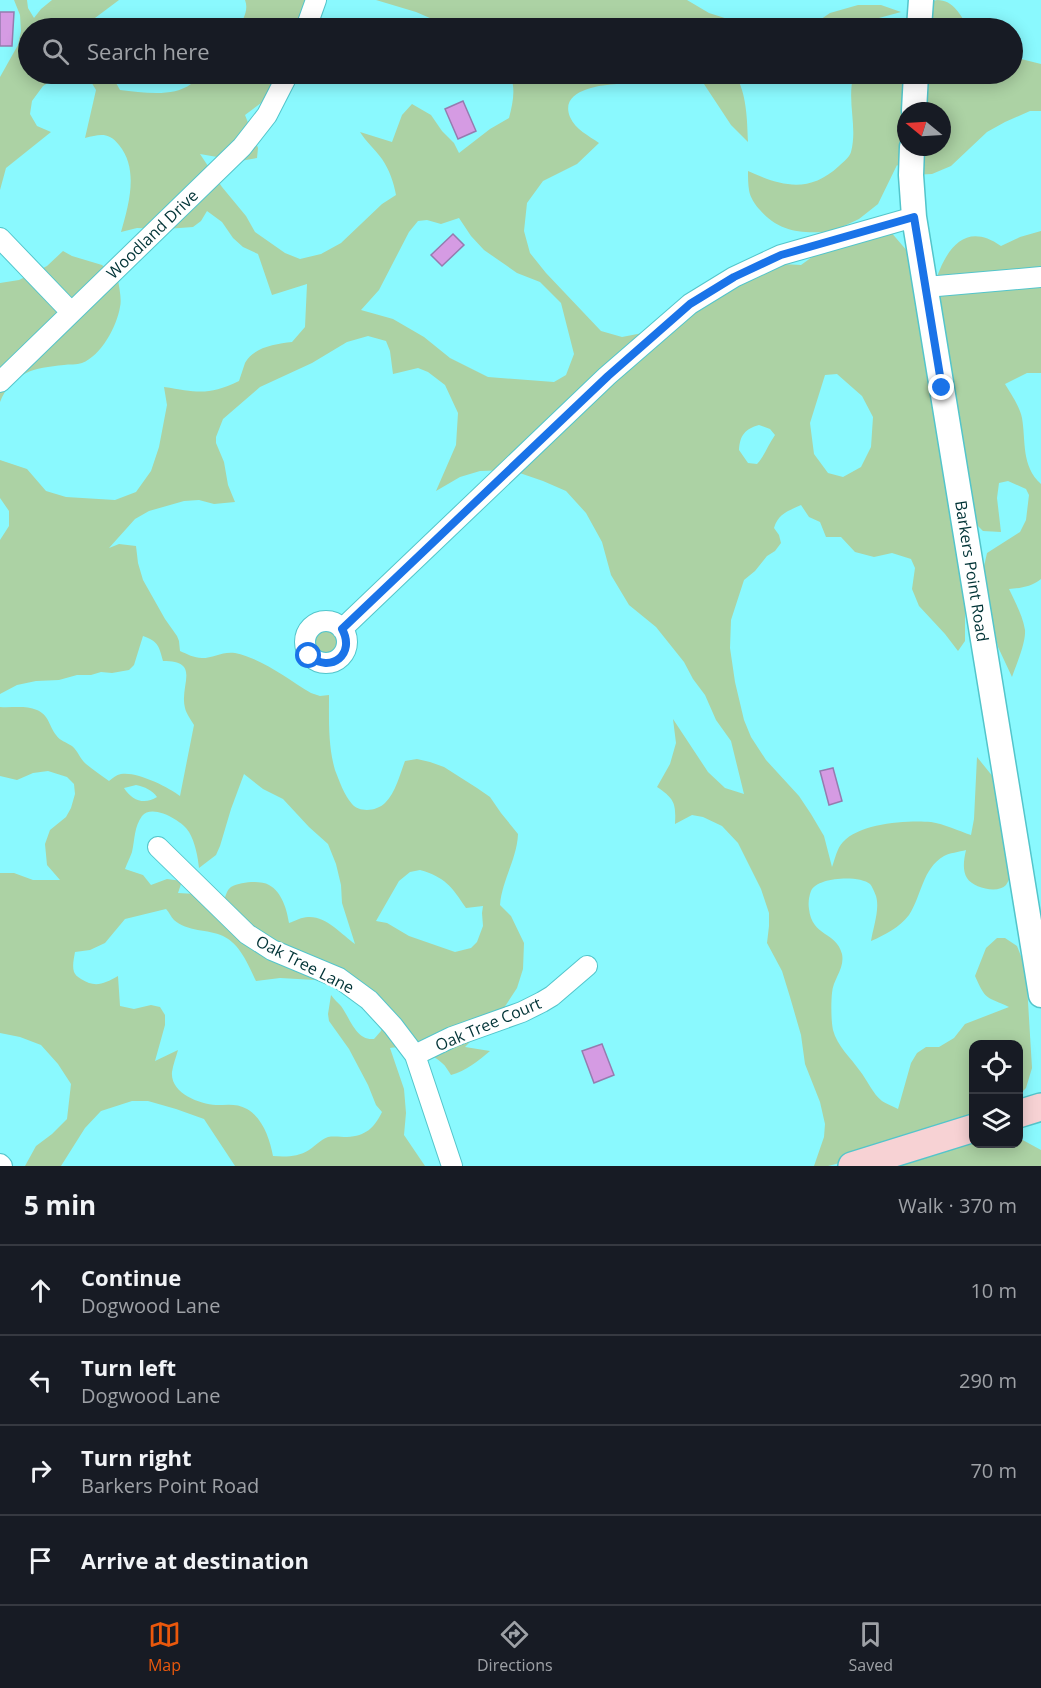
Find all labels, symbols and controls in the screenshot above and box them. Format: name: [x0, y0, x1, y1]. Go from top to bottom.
search box: [18, 18, 1023, 84]
icon: search: [39, 35, 72, 68]
text: Search here: [87, 36, 210, 66]
north arrow: [897, 102, 951, 156]
street label: Woodland Drive: [101, 185, 203, 283]
route end: [928, 374, 954, 400]
street label: Barkers Point Road: [950, 499, 994, 643]
route start: [295, 642, 321, 668]
street label: Oak Tree Lane: [252, 930, 358, 998]
street label: Oak Tree Court: [432, 992, 545, 1056]
map controls: [969, 1040, 1023, 1148]
button: locate: [969, 1040, 1023, 1094]
button: layers: [969, 1094, 1023, 1148]
text: 5 min: [24, 1187, 96, 1223]
text: Walk · 370 m: [898, 1192, 1017, 1219]
text: Continue: [81, 1262, 181, 1292]
icon: ahead: [24, 1274, 57, 1307]
text: 10 m: [970, 1277, 1017, 1304]
text: Dogwood Lane: [81, 1292, 220, 1319]
text: Turn left: [81, 1352, 176, 1382]
icon: left: [24, 1364, 57, 1397]
text: 290 m: [959, 1367, 1017, 1394]
text: Dogwood Lane: [81, 1382, 220, 1409]
text: Turn right: [81, 1442, 192, 1472]
icon: right: [24, 1454, 57, 1487]
text: 70 m: [970, 1457, 1017, 1484]
text: Barkers Point Road: [81, 1472, 259, 1499]
icon: arrive: [24, 1544, 57, 1577]
text: Arrive at destination: [81, 1545, 309, 1575]
tab: Map: [148, 1618, 181, 1676]
tab: Directions: [477, 1618, 553, 1676]
tab: Saved: [849, 1618, 893, 1676]

